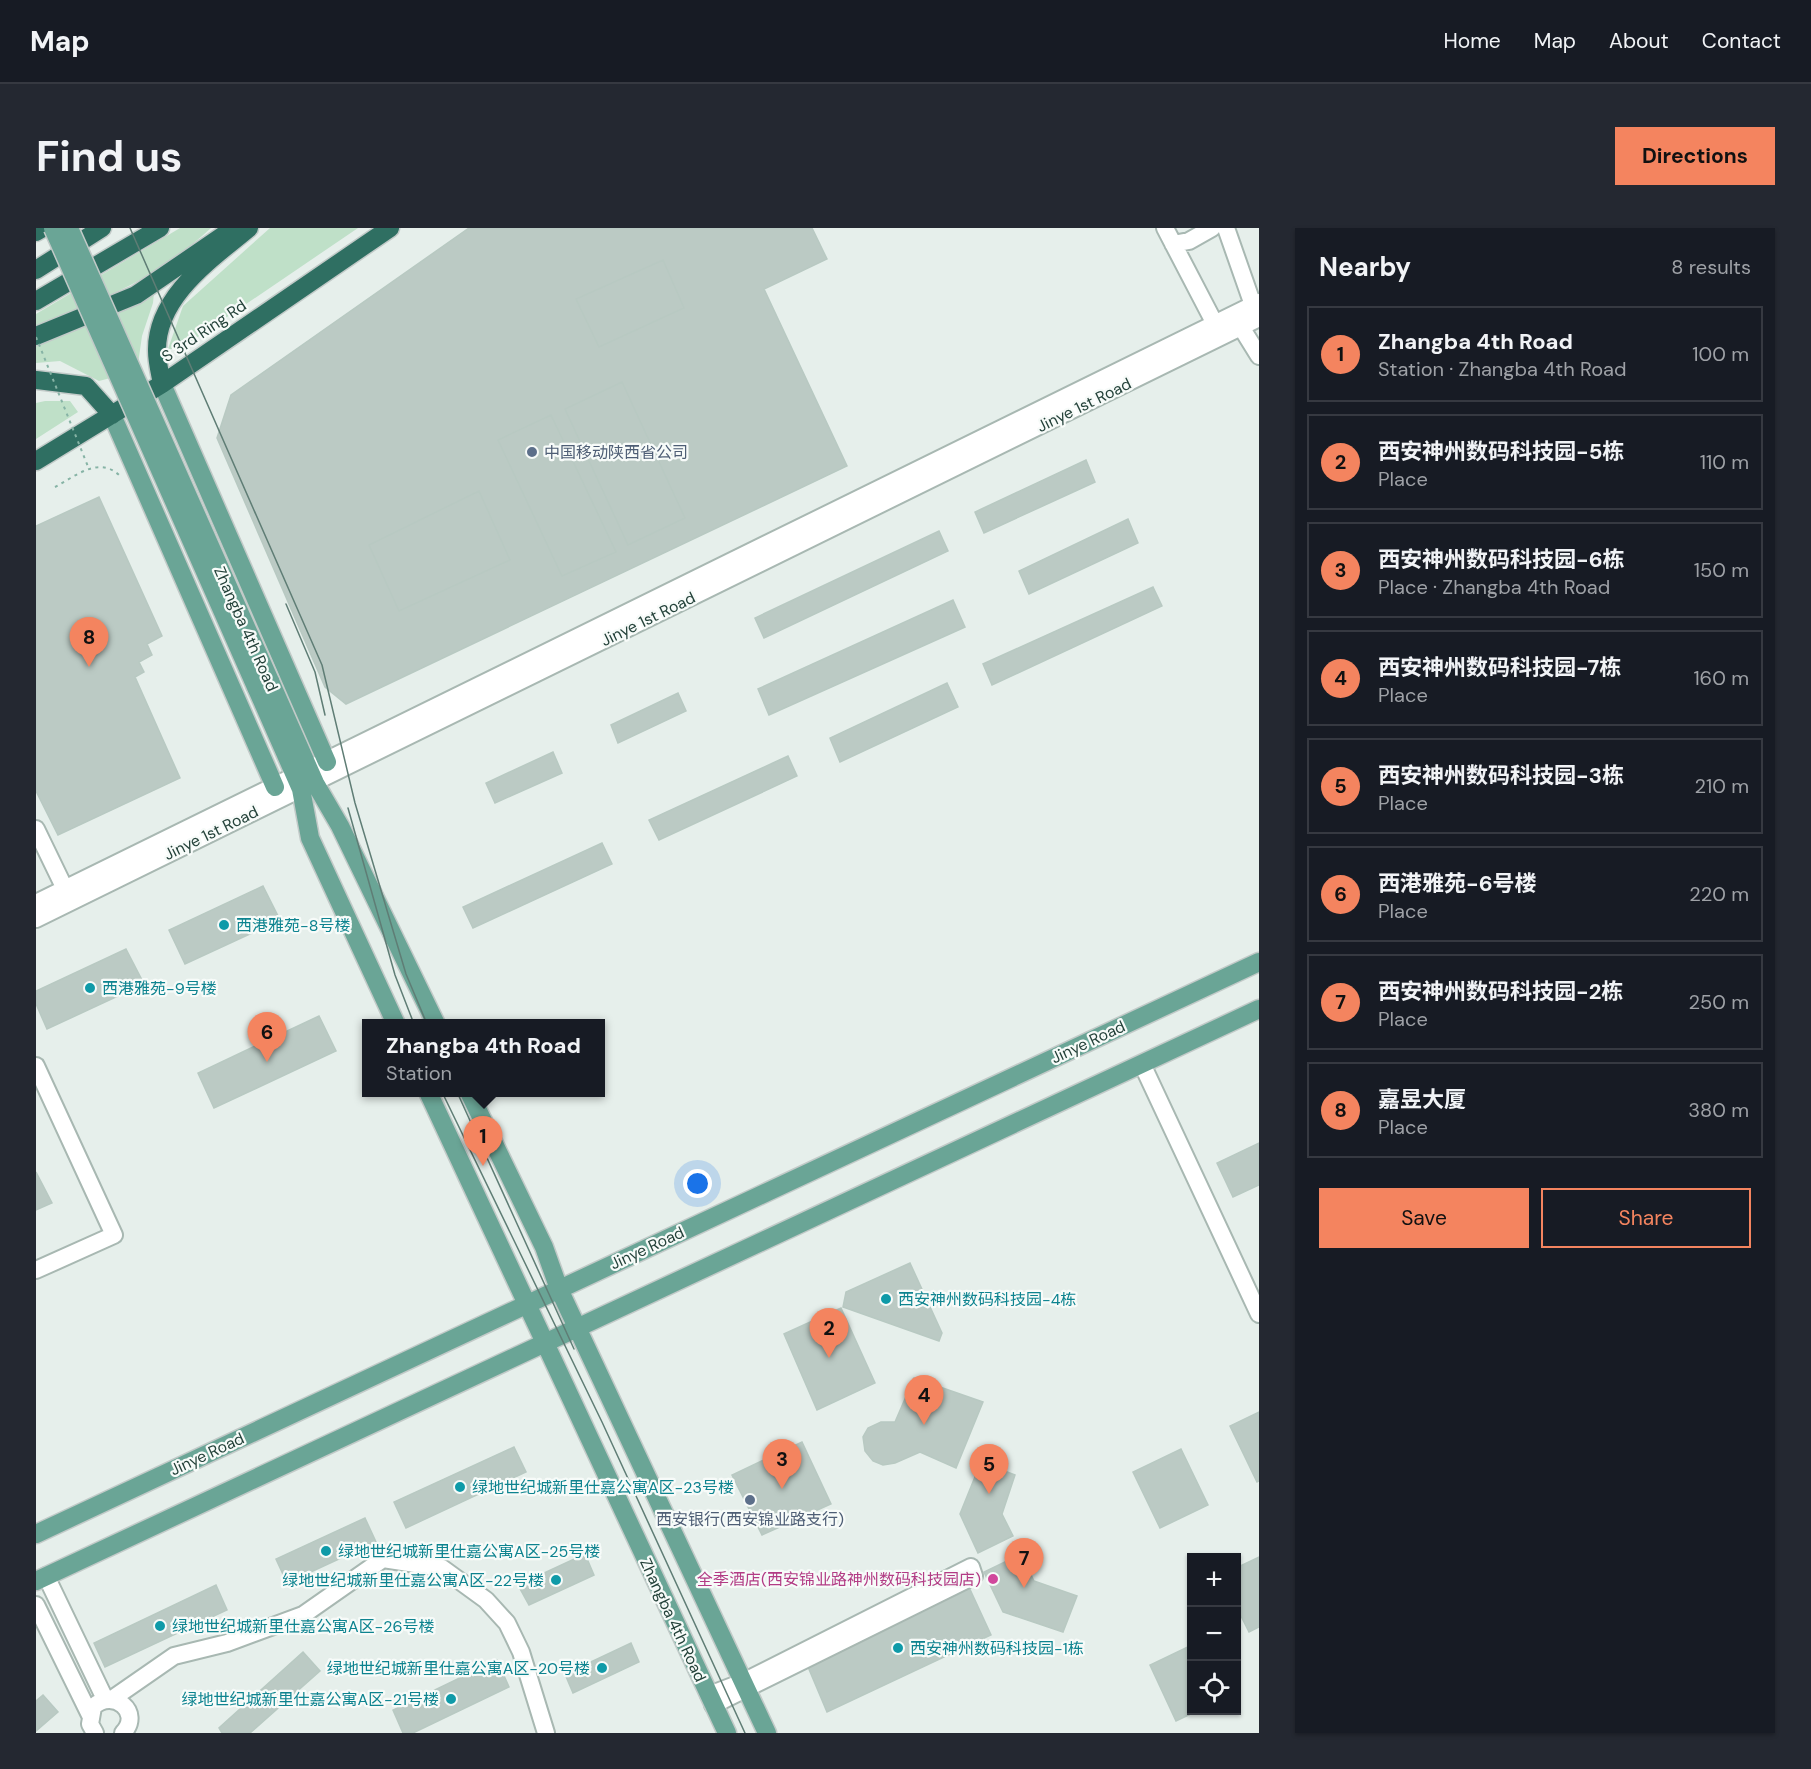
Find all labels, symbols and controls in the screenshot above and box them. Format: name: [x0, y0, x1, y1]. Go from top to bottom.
text: Map: [30, 23, 90, 60]
text: Home: [1443, 27, 1501, 55]
text: Map: [1534, 27, 1576, 55]
text: About: [1609, 27, 1669, 55]
text: Contact: [1702, 27, 1781, 55]
button: Directions: [1615, 127, 1775, 185]
text: Find us: [36, 129, 182, 184]
text: Nearby: [1319, 250, 1411, 284]
text: 8 results: [1671, 254, 1751, 280]
street label: S 3rd Ring Rd: [158, 295, 250, 367]
text: Zhangba 4th Road: [1378, 327, 1573, 356]
text: 1: [1337, 341, 1344, 367]
text: 100 m: [1692, 341, 1749, 367]
text: Station · Zhangba 4th Road: [1378, 356, 1627, 382]
street label: Jinye 1st Road: [1033, 373, 1135, 437]
text: 西安神州数码科技园-5栋: [1378, 437, 1624, 466]
place label: 中国移动陕西省公司: [544, 442, 688, 463]
marker: 中国移动陕西省公司: [525, 445, 539, 459]
text: 2: [1335, 449, 1346, 475]
text: 110 m: [1700, 449, 1749, 475]
text: Place: [1378, 466, 1428, 492]
text: 西安神州数码科技园-6栋: [1378, 545, 1625, 574]
text: 3: [1334, 557, 1347, 583]
text: 150 m: [1694, 557, 1749, 583]
street label: Zhangba 4th Road: [209, 563, 283, 695]
text: Place · Zhangba 4th Road: [1378, 574, 1610, 600]
street label: Jinye 1st Road: [597, 587, 699, 651]
pin: 8: [70, 618, 108, 667]
text: 西安神州数码科技园-7栋: [1378, 653, 1621, 682]
text: 4: [1334, 665, 1347, 691]
text: 160 m: [1693, 665, 1749, 691]
text: Place: [1378, 682, 1428, 708]
text: 西安神州数码科技园-3栋: [1378, 761, 1624, 790]
text: 5: [1334, 773, 1347, 799]
text: 210 m: [1694, 773, 1749, 799]
text: Place: [1378, 790, 1428, 816]
street label: Jinye 1st Road: [160, 801, 262, 865]
text: 西港雅苑-6号楼: [1378, 869, 1537, 898]
text: 6: [1334, 881, 1347, 907]
text: 220 m: [1689, 881, 1749, 907]
text: Place: [1378, 898, 1428, 924]
place label: 西港雅苑-8号楼: [236, 915, 350, 936]
marker: 西港雅苑-8号楼: [217, 918, 231, 932]
text: 西安神州数码科技园-2栋: [1378, 977, 1623, 1006]
place label: 西港雅苑-9号楼: [102, 978, 217, 999]
marker: 西港雅苑-9号楼: [83, 981, 97, 995]
text: 7: [1335, 989, 1346, 1015]
text: 250 m: [1688, 989, 1749, 1015]
text: Place: [1378, 1006, 1428, 1032]
pin: 6: [248, 1012, 286, 1062]
street label: Jinye Road: [1048, 1016, 1128, 1068]
popup: [362, 1019, 605, 1097]
text: Zhangba 4th Road: [386, 1031, 581, 1060]
text: Station: [386, 1060, 452, 1086]
text: 嘉昱大厦: [1378, 1085, 1466, 1114]
text: 8: [1334, 1097, 1347, 1123]
text: 380 m: [1688, 1097, 1749, 1123]
text: Place: [1378, 1114, 1428, 1140]
pin: 1: [464, 1116, 502, 1166]
your location: [683, 1169, 712, 1198]
button: Save: [1319, 1188, 1529, 1248]
button: Share: [1541, 1188, 1751, 1248]
street label: Jinye Road: [607, 1222, 687, 1274]
place label: 西安神州数码科技园-4栋: [898, 1289, 1076, 1310]
marker: 西安神州数码科技园-4栋: [879, 1292, 893, 1306]
pin: 2: [810, 1308, 848, 1358]
pin: 4: [904, 1376, 944, 1425]
street label: Jinye Road: [167, 1428, 247, 1480]
pin: 3: [762, 1440, 802, 1489]
pin: 5: [970, 1444, 1008, 1494]
place label: 绿地世纪城新里仕嘉公寓A区-23号楼: [472, 1477, 734, 1498]
marker: 绿地世纪城新里仕嘉公寓A区-23号楼: [453, 1480, 467, 1494]
marker: 西安银行(西安锦业路支行): [743, 1493, 757, 1507]
place label: 西安银行(西安锦业路支行): [656, 1509, 844, 1530]
pin: 7: [1004, 1538, 1044, 1588]
place label: 绿地世纪城新里仕嘉公寓A区-25号楼: [338, 1541, 600, 1562]
marker: 绿地世纪城新里仕嘉公寓A区-25号楼: [319, 1544, 333, 1558]
map controls: [1187, 1553, 1241, 1715]
button: +: [1187, 1553, 1241, 1607]
street label: Zhangba 4th Road: [635, 1555, 711, 1685]
place label: 全季酒店(西安锦业路神州数码科技园店): [697, 1569, 981, 1590]
place label: 绿地世纪城新里仕嘉公寓A区-22号楼: [282, 1570, 544, 1591]
marker: 全季酒店(西安锦业路神州数码科技园店): [986, 1572, 1000, 1586]
marker: 绿地世纪城新里仕嘉公寓A区-22号楼: [549, 1573, 563, 1587]
button: −: [1187, 1607, 1241, 1661]
place label: 绿地世纪城新里仕嘉公寓A区-26号楼: [172, 1616, 435, 1637]
marker: 绿地世纪城新里仕嘉公寓A区-26号楼: [153, 1619, 167, 1633]
place label: 西安神州数码科技园-1栋: [910, 1638, 1084, 1659]
marker: 西安神州数码科技园-1栋: [891, 1641, 905, 1655]
place label: 绿地世纪城新里仕嘉公寓A区-20号楼: [327, 1658, 590, 1679]
marker: 绿地世纪城新里仕嘉公寓A区-20号楼: [595, 1661, 609, 1675]
button: locate: [1187, 1661, 1241, 1715]
place label: 绿地世纪城新里仕嘉公寓A区-21号楼: [182, 1689, 439, 1710]
marker: 绿地世纪城新里仕嘉公寓A区-21号楼: [444, 1692, 458, 1706]

